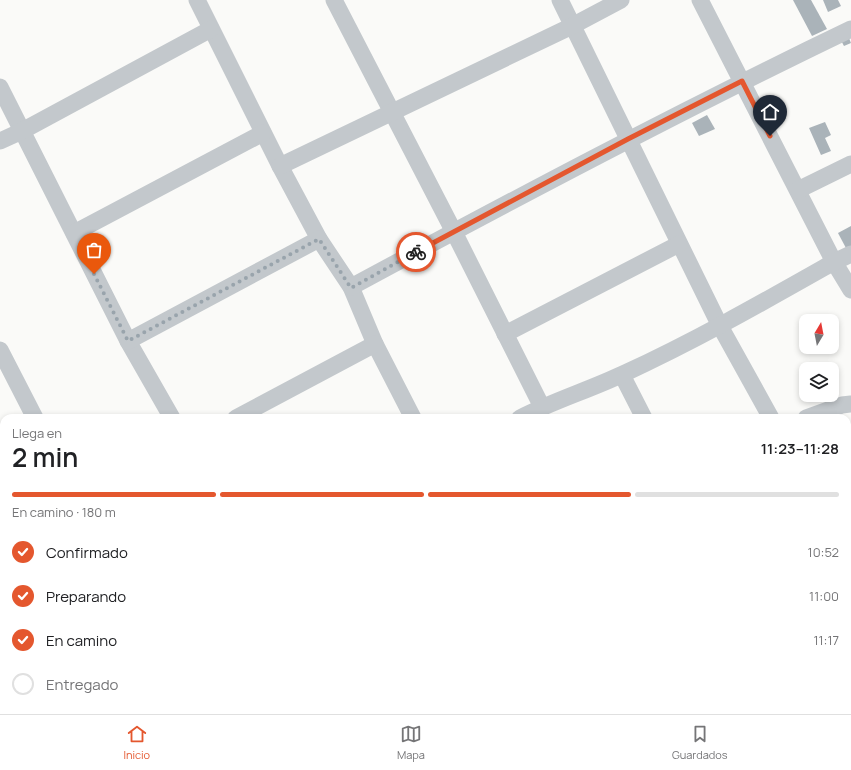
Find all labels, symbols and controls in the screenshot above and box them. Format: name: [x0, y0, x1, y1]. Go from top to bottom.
pin: [753, 95, 787, 136]
icon: home: [759, 101, 781, 123]
courier: [396, 232, 436, 272]
pin: [77, 233, 111, 274]
icon: bag: [83, 239, 105, 261]
icon: bike: [405, 241, 427, 263]
north arrow: [799, 314, 839, 354]
map controls: [799, 314, 839, 402]
button: layers: [799, 362, 839, 402]
text: Llega en: [12, 424, 62, 442]
text: 11:23–11:28: [761, 438, 839, 459]
text: 2 min: [12, 439, 78, 475]
text: En camino · 180 m: [12, 503, 116, 521]
icon: check: [12, 541, 34, 563]
text: Confirmado: [46, 542, 128, 563]
text: 10:52: [808, 543, 839, 561]
icon: check: [12, 585, 34, 607]
text: Preparando: [46, 586, 126, 607]
text: 11:00: [809, 587, 839, 605]
icon: check: [12, 629, 34, 651]
text: En camino: [46, 630, 117, 651]
text: 11:17: [813, 631, 839, 649]
text: Entregado: [46, 674, 118, 695]
tab: Inicio: [123, 723, 150, 762]
tab: Mapa: [397, 723, 425, 762]
tab: Guardados: [672, 723, 728, 762]

